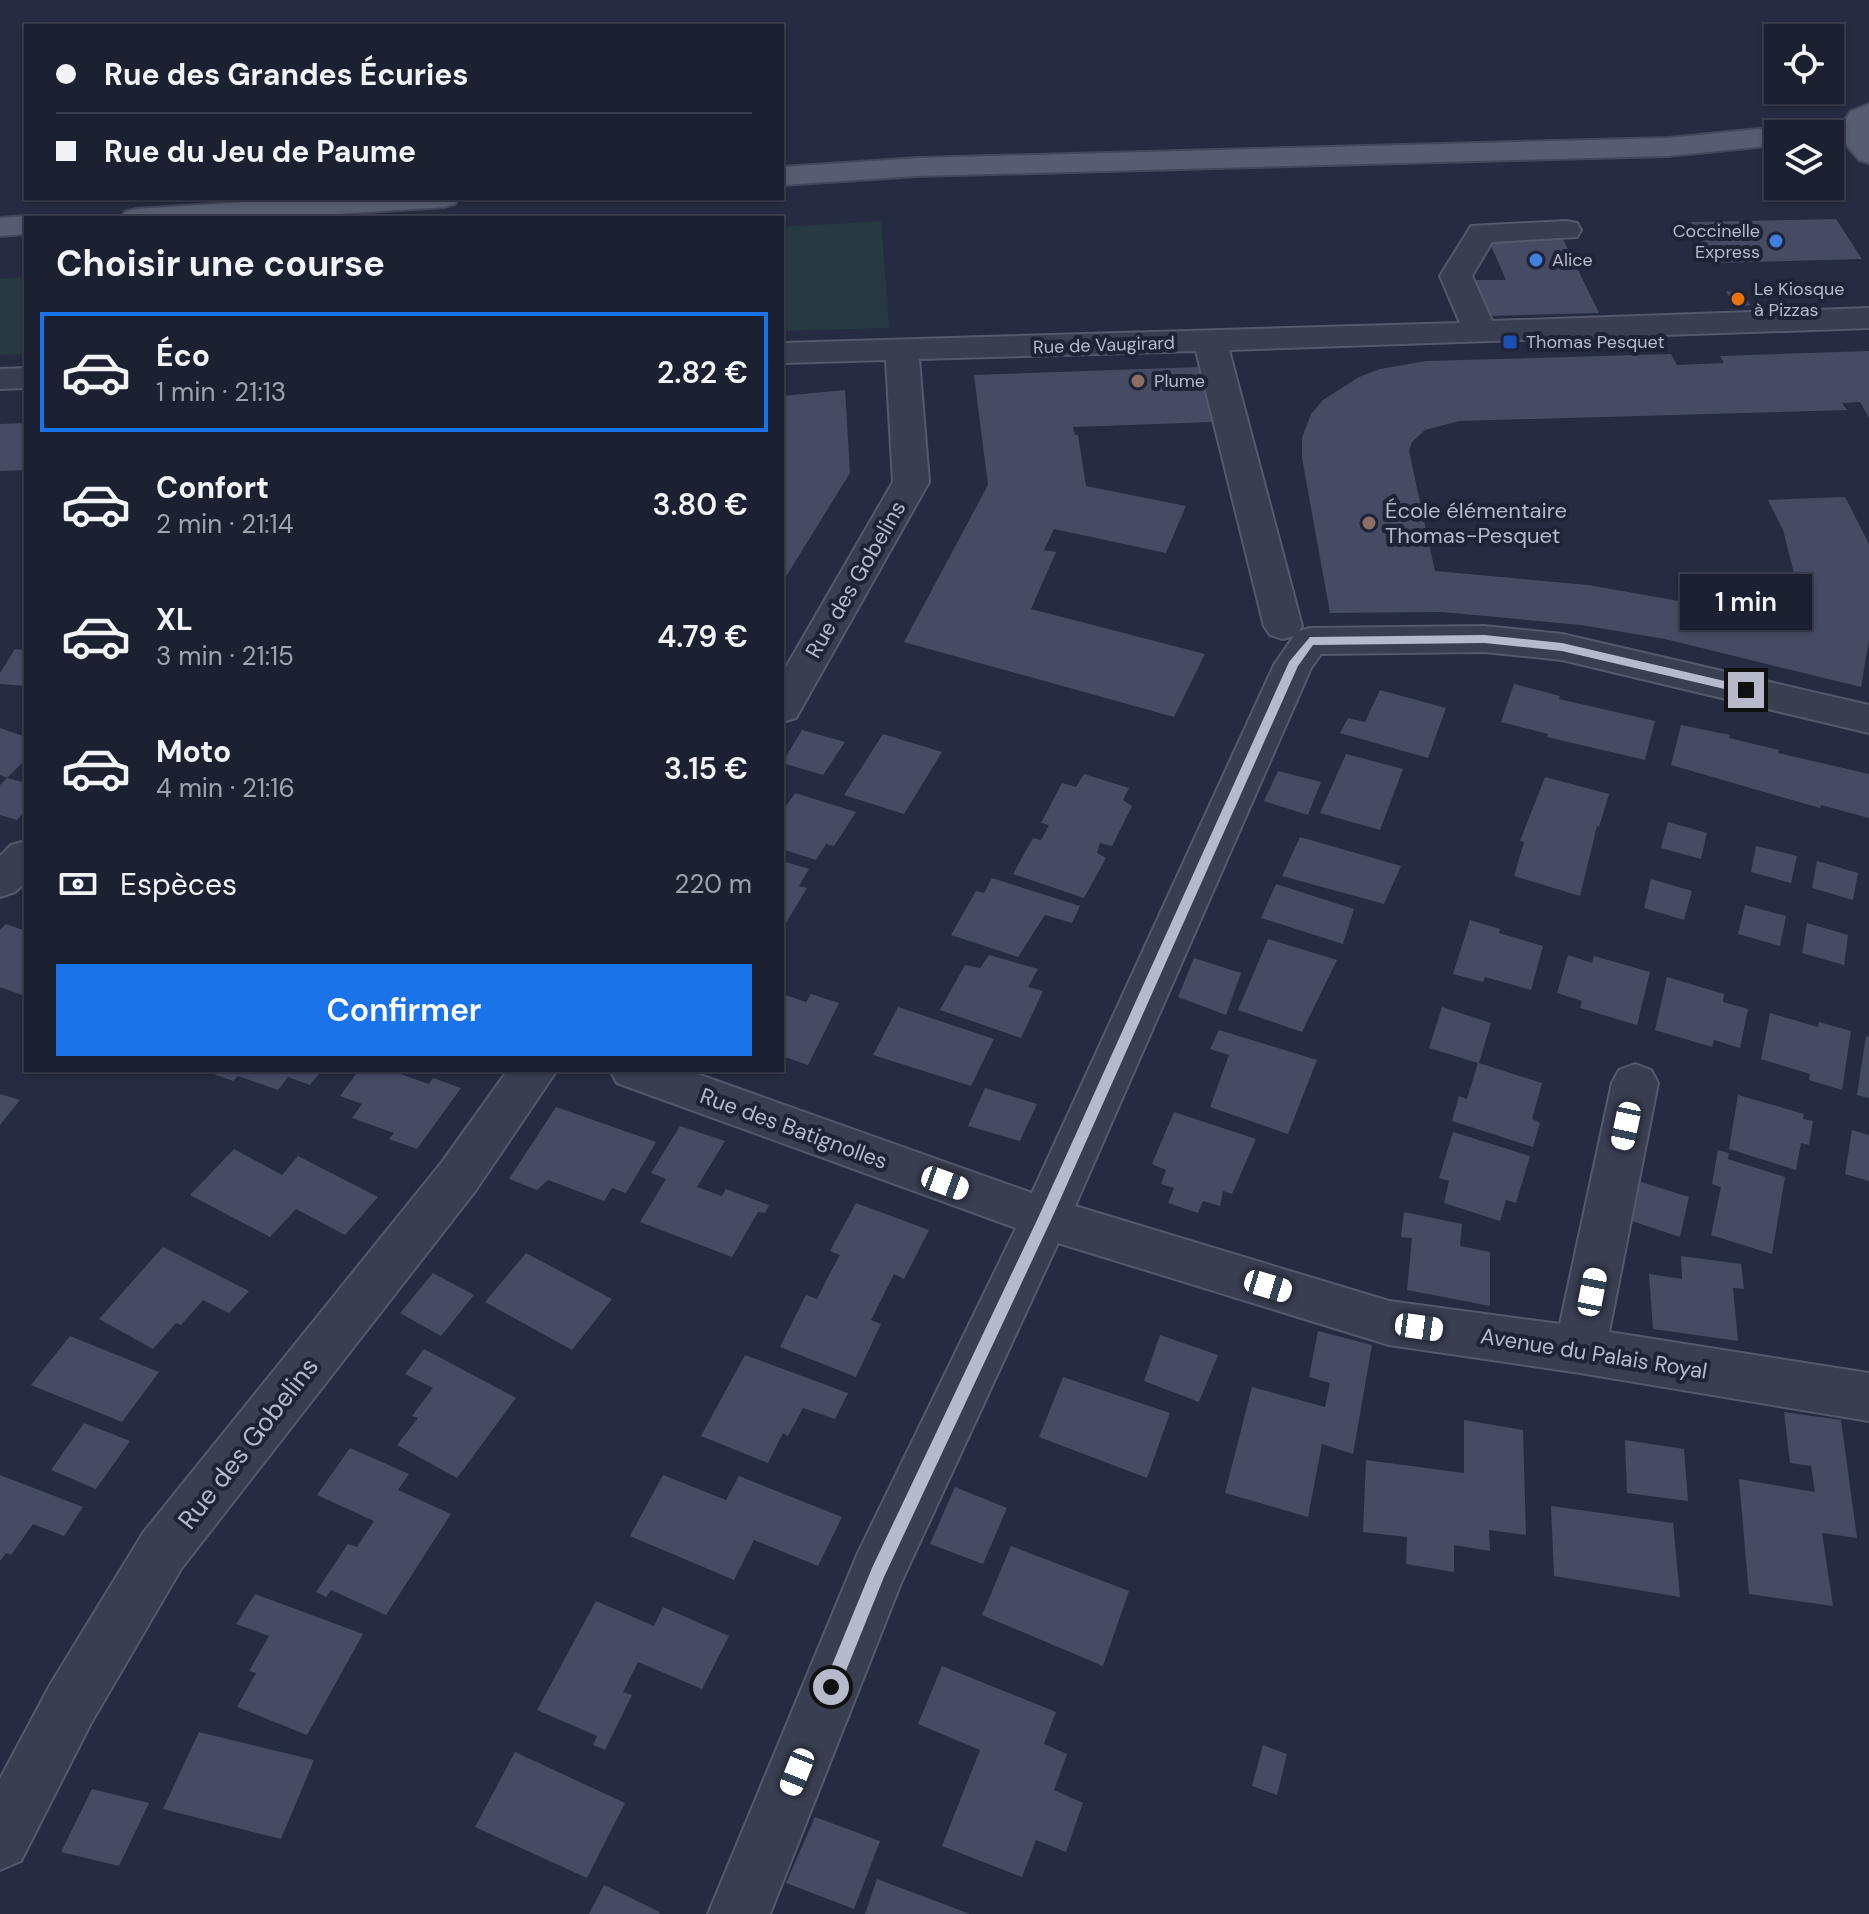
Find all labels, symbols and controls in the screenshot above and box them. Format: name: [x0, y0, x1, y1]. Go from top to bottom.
map controls: [1764, 24, 1844, 200]
button: locate: [1764, 24, 1844, 104]
text: Rue des Grandes Écuries: [104, 55, 468, 94]
button: layers: [1764, 120, 1844, 200]
text: Rue du Jeu de Paume: [104, 132, 416, 171]
place label: Coccinelle Express: [1673, 219, 1760, 264]
marker: Coccinelle Express: [1767, 232, 1785, 250]
text: Choisir une course: [56, 240, 385, 287]
place label: Alice: [1552, 248, 1593, 272]
marker: Alice: [1527, 251, 1545, 269]
place label: Le Kiosque à Pizzas: [1754, 277, 1845, 322]
marker: Le Kiosque à Pizzas: [1729, 290, 1747, 308]
place label: Thomas Pesquet: [1526, 330, 1665, 354]
street label: Rue de Vaugirard: [1033, 331, 1175, 359]
marker: Thomas Pesquet: [1501, 333, 1519, 351]
icon: car: [60, 336, 132, 408]
text: Éco: [156, 336, 210, 375]
text: 2.82 €: [657, 353, 748, 392]
place label: Plume: [1154, 369, 1205, 393]
marker: Plume: [1129, 372, 1147, 390]
text: 1 min · 21:13: [156, 375, 286, 409]
icon: car: [60, 468, 132, 540]
text: Confort: [156, 468, 269, 507]
text: 3.80 €: [652, 485, 748, 524]
street label: Rue des Gobelins: [799, 495, 912, 663]
place label: École élémentaire Thomas-Pesquet: [1385, 496, 1567, 550]
text: 2 min · 21:14: [156, 507, 293, 541]
marker: École élémentaire Thomas-Pesquet: [1360, 514, 1378, 532]
callout: 1 min: [1680, 574, 1812, 630]
text: 1 min: [1715, 585, 1777, 619]
icon: car: [60, 600, 132, 672]
text: XL: [156, 600, 193, 639]
text: 4.79 €: [657, 617, 748, 656]
text: 3 min · 21:15: [156, 639, 294, 673]
route end: [1728, 672, 1764, 708]
icon: car: [60, 732, 132, 804]
text: Moto: [156, 732, 231, 771]
text: 3.15 €: [664, 749, 748, 788]
text: 4 min · 21:16: [156, 771, 295, 805]
icon: cash: [56, 862, 100, 906]
text: Espèces: [120, 865, 237, 904]
text: 220 m: [674, 867, 752, 901]
button: Confirmer: [56, 964, 752, 1056]
street label: Rue des Batignolles: [696, 1081, 892, 1176]
car: [1609, 1100, 1643, 1152]
car: [918, 1164, 972, 1202]
car: [1576, 1266, 1608, 1318]
car: [1242, 1268, 1294, 1304]
car: [1394, 1312, 1444, 1342]
street label: Avenue du Palais Royal: [1478, 1321, 1709, 1386]
street label: Rue des Gobelins: [170, 1350, 326, 1536]
route start: [813, 1669, 849, 1705]
car: [777, 1745, 817, 1799]

